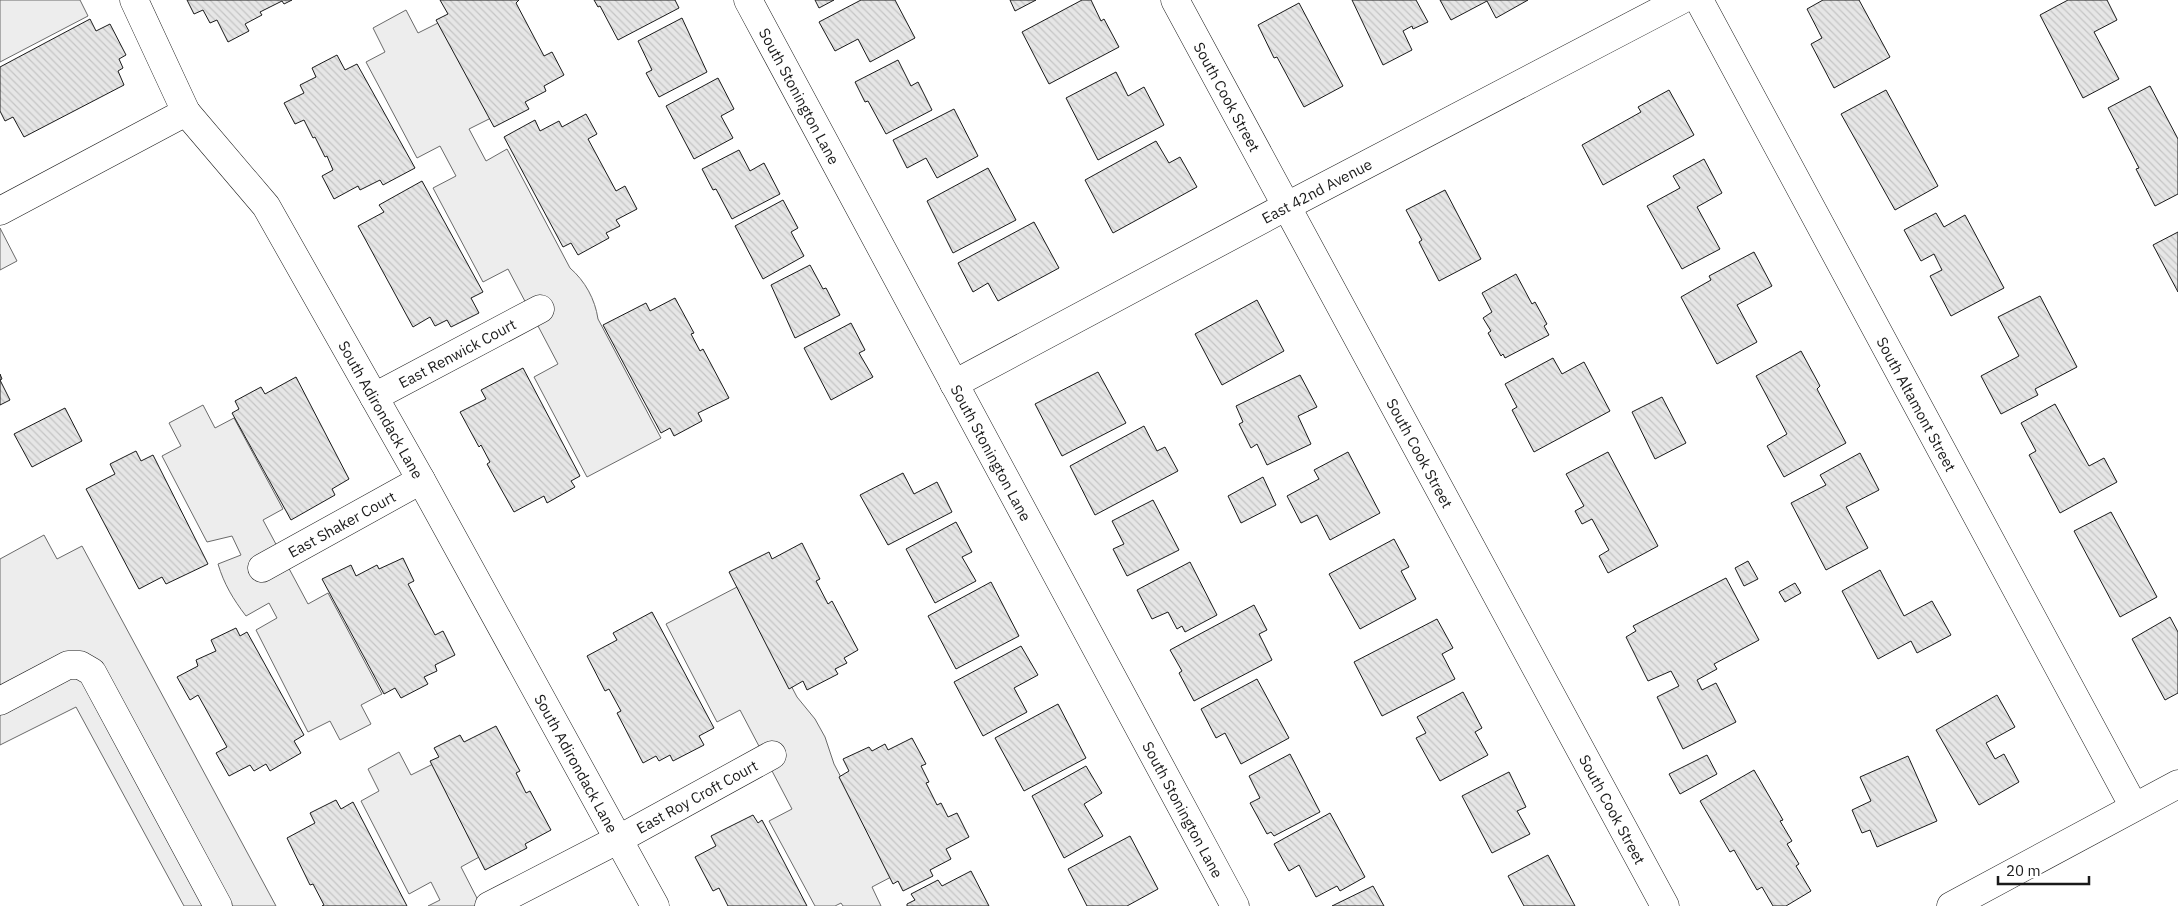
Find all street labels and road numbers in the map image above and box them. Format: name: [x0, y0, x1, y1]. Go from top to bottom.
street label: South Stonington Lane: [755, 25, 844, 167]
street label: South Cook Street: [1190, 39, 1265, 155]
street label: East 42nd Avenue: [1258, 154, 1375, 227]
street label: East Renwick Court: [395, 314, 519, 392]
street label: South Altamont Street: [1873, 334, 1961, 475]
street label: South Adirondack Lane: [335, 337, 428, 482]
street label: South Stonington Lane: [947, 381, 1036, 524]
street label: South Cook Street: [1383, 395, 1457, 511]
street label: East Shaker Court: [284, 487, 399, 561]
street label: South Adirondack Lane: [531, 690, 622, 836]
street label: South Stonington Lane: [1139, 738, 1227, 881]
street label: South Cook Street: [1575, 751, 1650, 867]
street label: East Roy Croft Court: [633, 755, 761, 837]

